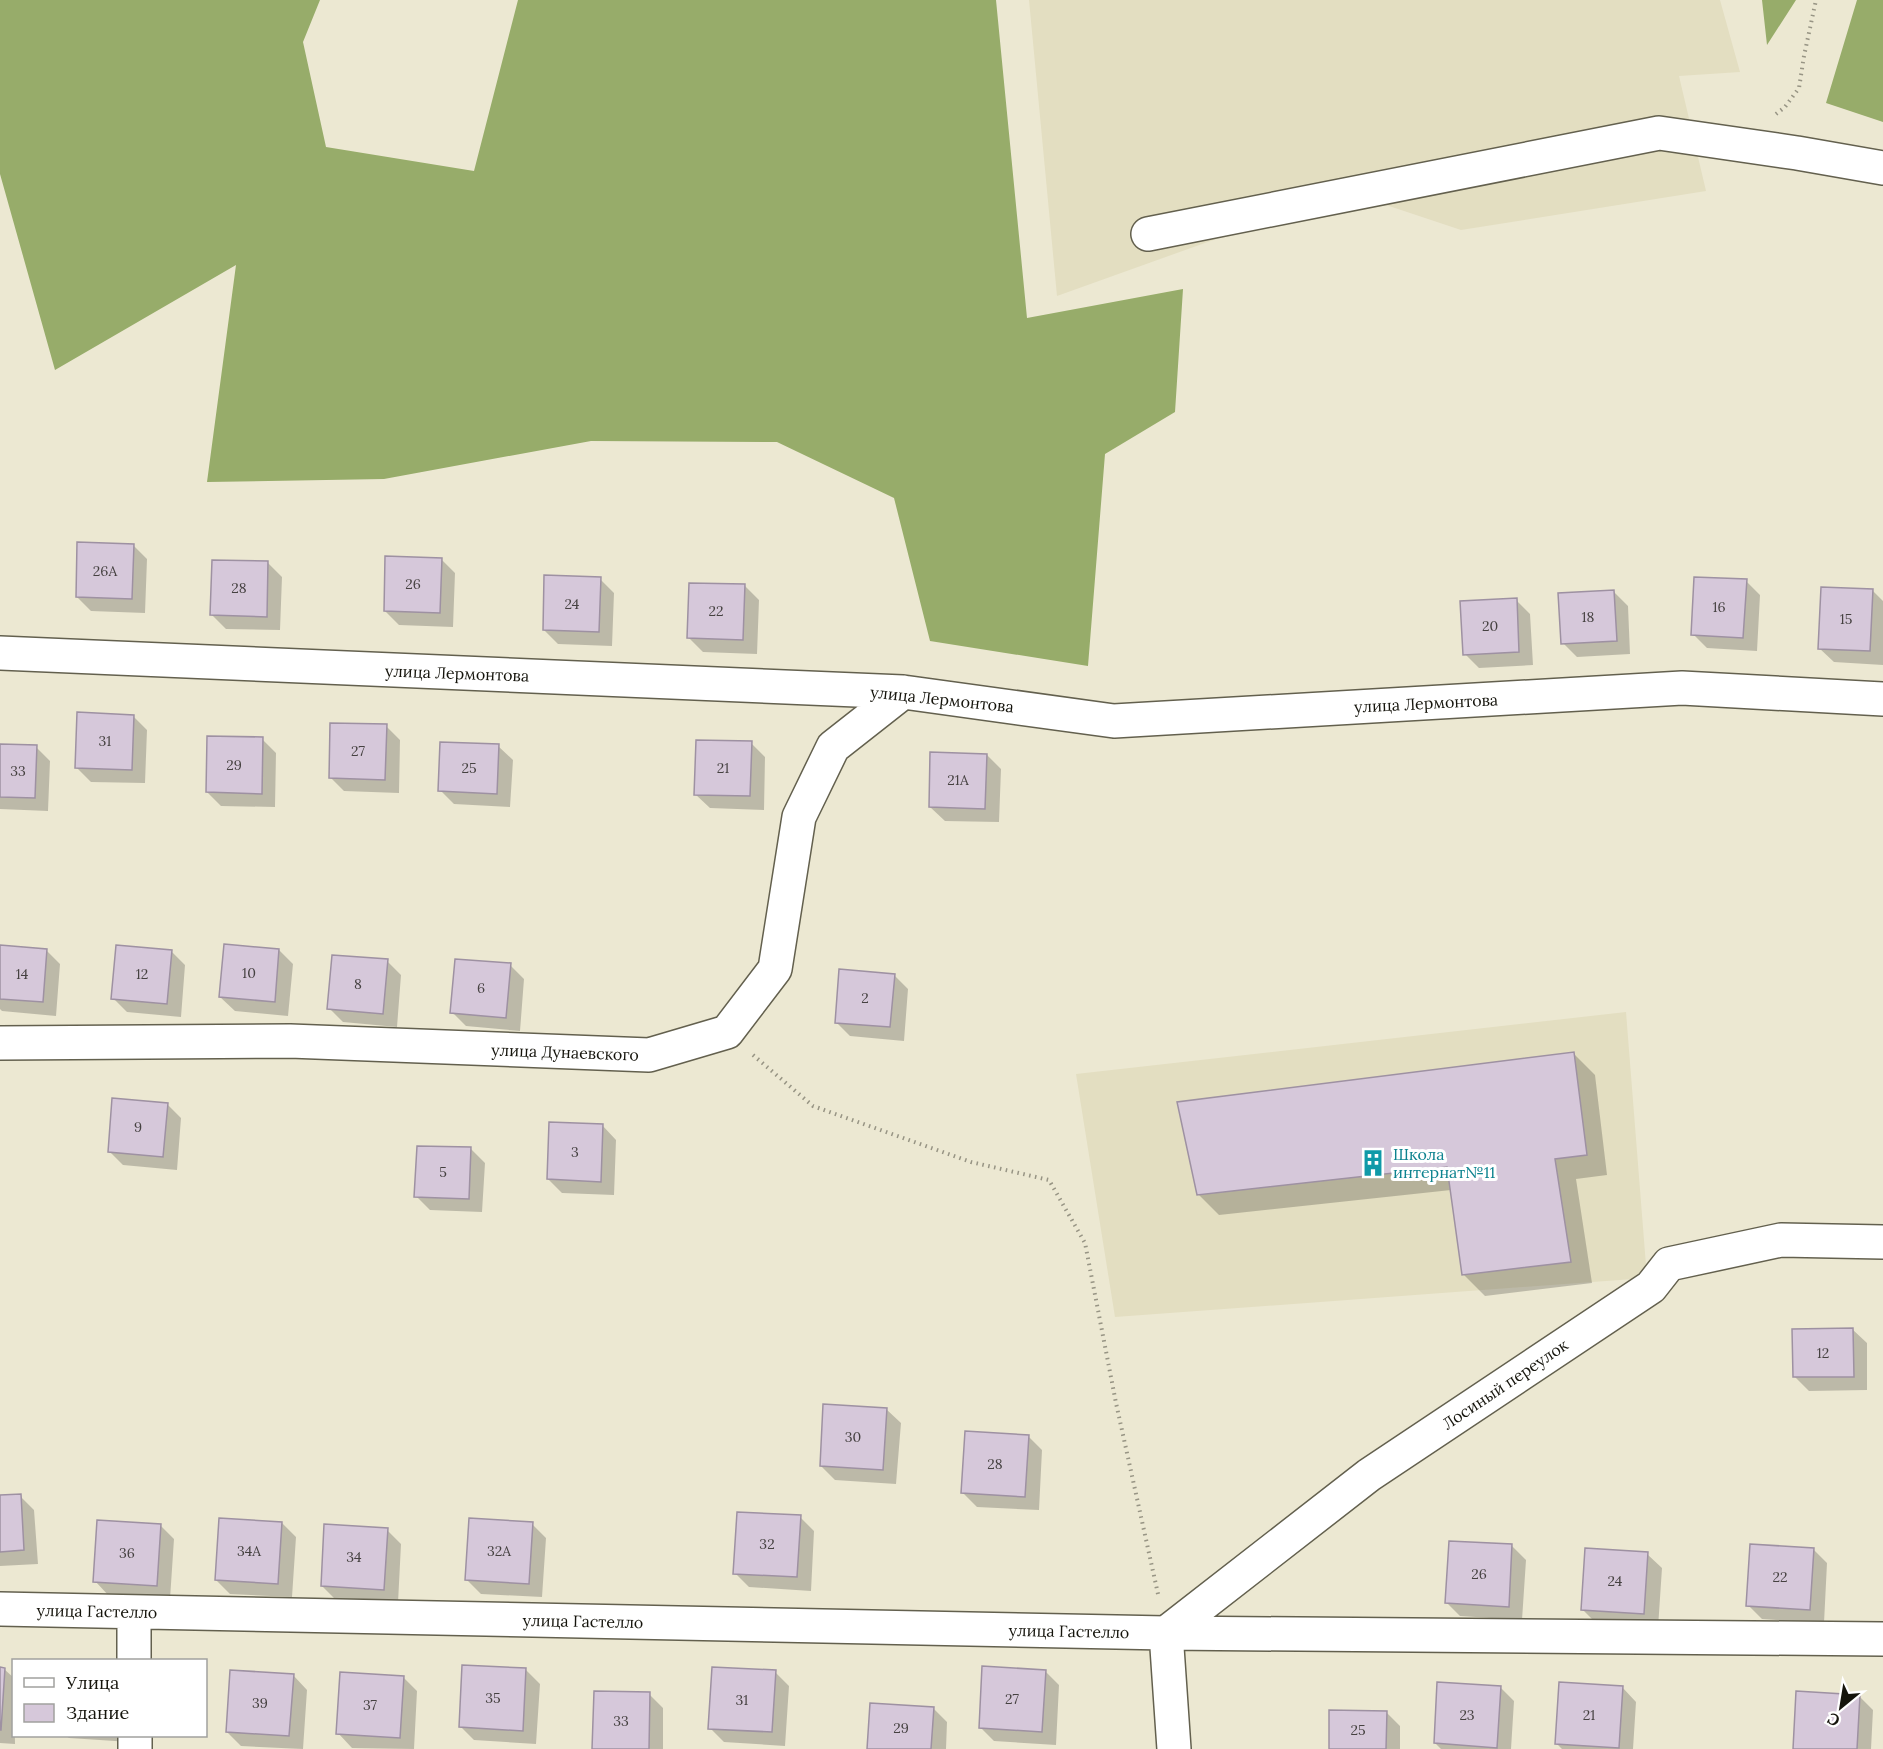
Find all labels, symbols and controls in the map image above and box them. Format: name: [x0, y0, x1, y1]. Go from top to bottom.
house number: 26А: [93, 562, 117, 580]
house number: 26: [405, 575, 421, 593]
house number: 28: [231, 579, 247, 597]
house number: 24: [565, 595, 580, 613]
house number: 16: [1712, 598, 1726, 616]
house number: 22: [708, 602, 724, 620]
house number: 18: [1582, 608, 1595, 626]
house number: 15: [1840, 610, 1852, 628]
house number: 20: [1482, 617, 1498, 635]
street label: улица Лермонтова: [385, 660, 529, 686]
street label: улица Лермонтова: [869, 682, 1015, 716]
street label: улица Лермонтова: [1353, 689, 1499, 717]
house number: 31: [99, 732, 111, 750]
house number: 27: [351, 742, 366, 760]
house number: 29: [226, 756, 242, 774]
house number: 25: [461, 759, 477, 777]
house number: 21: [717, 759, 729, 777]
house number: 33: [10, 762, 26, 780]
house number: 21А: [947, 771, 969, 789]
house number: 10: [242, 964, 256, 982]
house number: 14: [16, 965, 29, 983]
house number: 12: [136, 965, 148, 983]
house number: 8: [354, 975, 362, 993]
house number: 6: [477, 979, 485, 997]
house number: 2: [861, 989, 869, 1007]
street label: улица Дунаевского: [491, 1039, 639, 1065]
house number: 9: [134, 1118, 142, 1136]
house number: 3: [571, 1143, 579, 1161]
place label: Школа интернат№11: [1393, 1144, 1496, 1182]
building icon: Школа интернат№11: [1358, 1148, 1388, 1178]
house number: 5: [439, 1163, 447, 1181]
street label: Лосиный переулок: [1438, 1334, 1572, 1433]
house number: 12: [1817, 1344, 1829, 1362]
house number: 30: [845, 1428, 861, 1446]
house number: 28: [987, 1455, 1003, 1473]
house number: 32: [759, 1535, 775, 1553]
house number: 34А: [237, 1542, 261, 1560]
house number: 32А: [487, 1542, 511, 1560]
house number: 36: [119, 1544, 135, 1562]
house number: 34: [346, 1548, 362, 1566]
house number: 26: [1471, 1565, 1487, 1583]
house number: 22: [1772, 1568, 1788, 1586]
house number: 24: [1608, 1572, 1623, 1590]
street label: улица Гастелло: [37, 1600, 157, 1622]
street label: улица Гастелло: [523, 1610, 643, 1632]
street label: улица Гастелло: [1009, 1620, 1129, 1642]
legend: [12, 1659, 207, 1737]
text: Улица: [65, 1671, 119, 1694]
north arrow: [1811, 1677, 1871, 1737]
house number: 35: [485, 1689, 501, 1707]
house number: 27: [1005, 1690, 1020, 1708]
house number: 31: [736, 1691, 748, 1709]
house number: 39: [252, 1694, 268, 1712]
house number: 37: [363, 1696, 378, 1714]
text: Здание: [66, 1701, 129, 1724]
house number: 23: [1459, 1706, 1475, 1724]
house number: 21: [1583, 1706, 1595, 1724]
text: С: [1824, 1709, 1843, 1731]
house number: 33: [613, 1712, 629, 1730]
house number: 29: [893, 1719, 909, 1737]
house number: 25: [1350, 1721, 1366, 1739]

